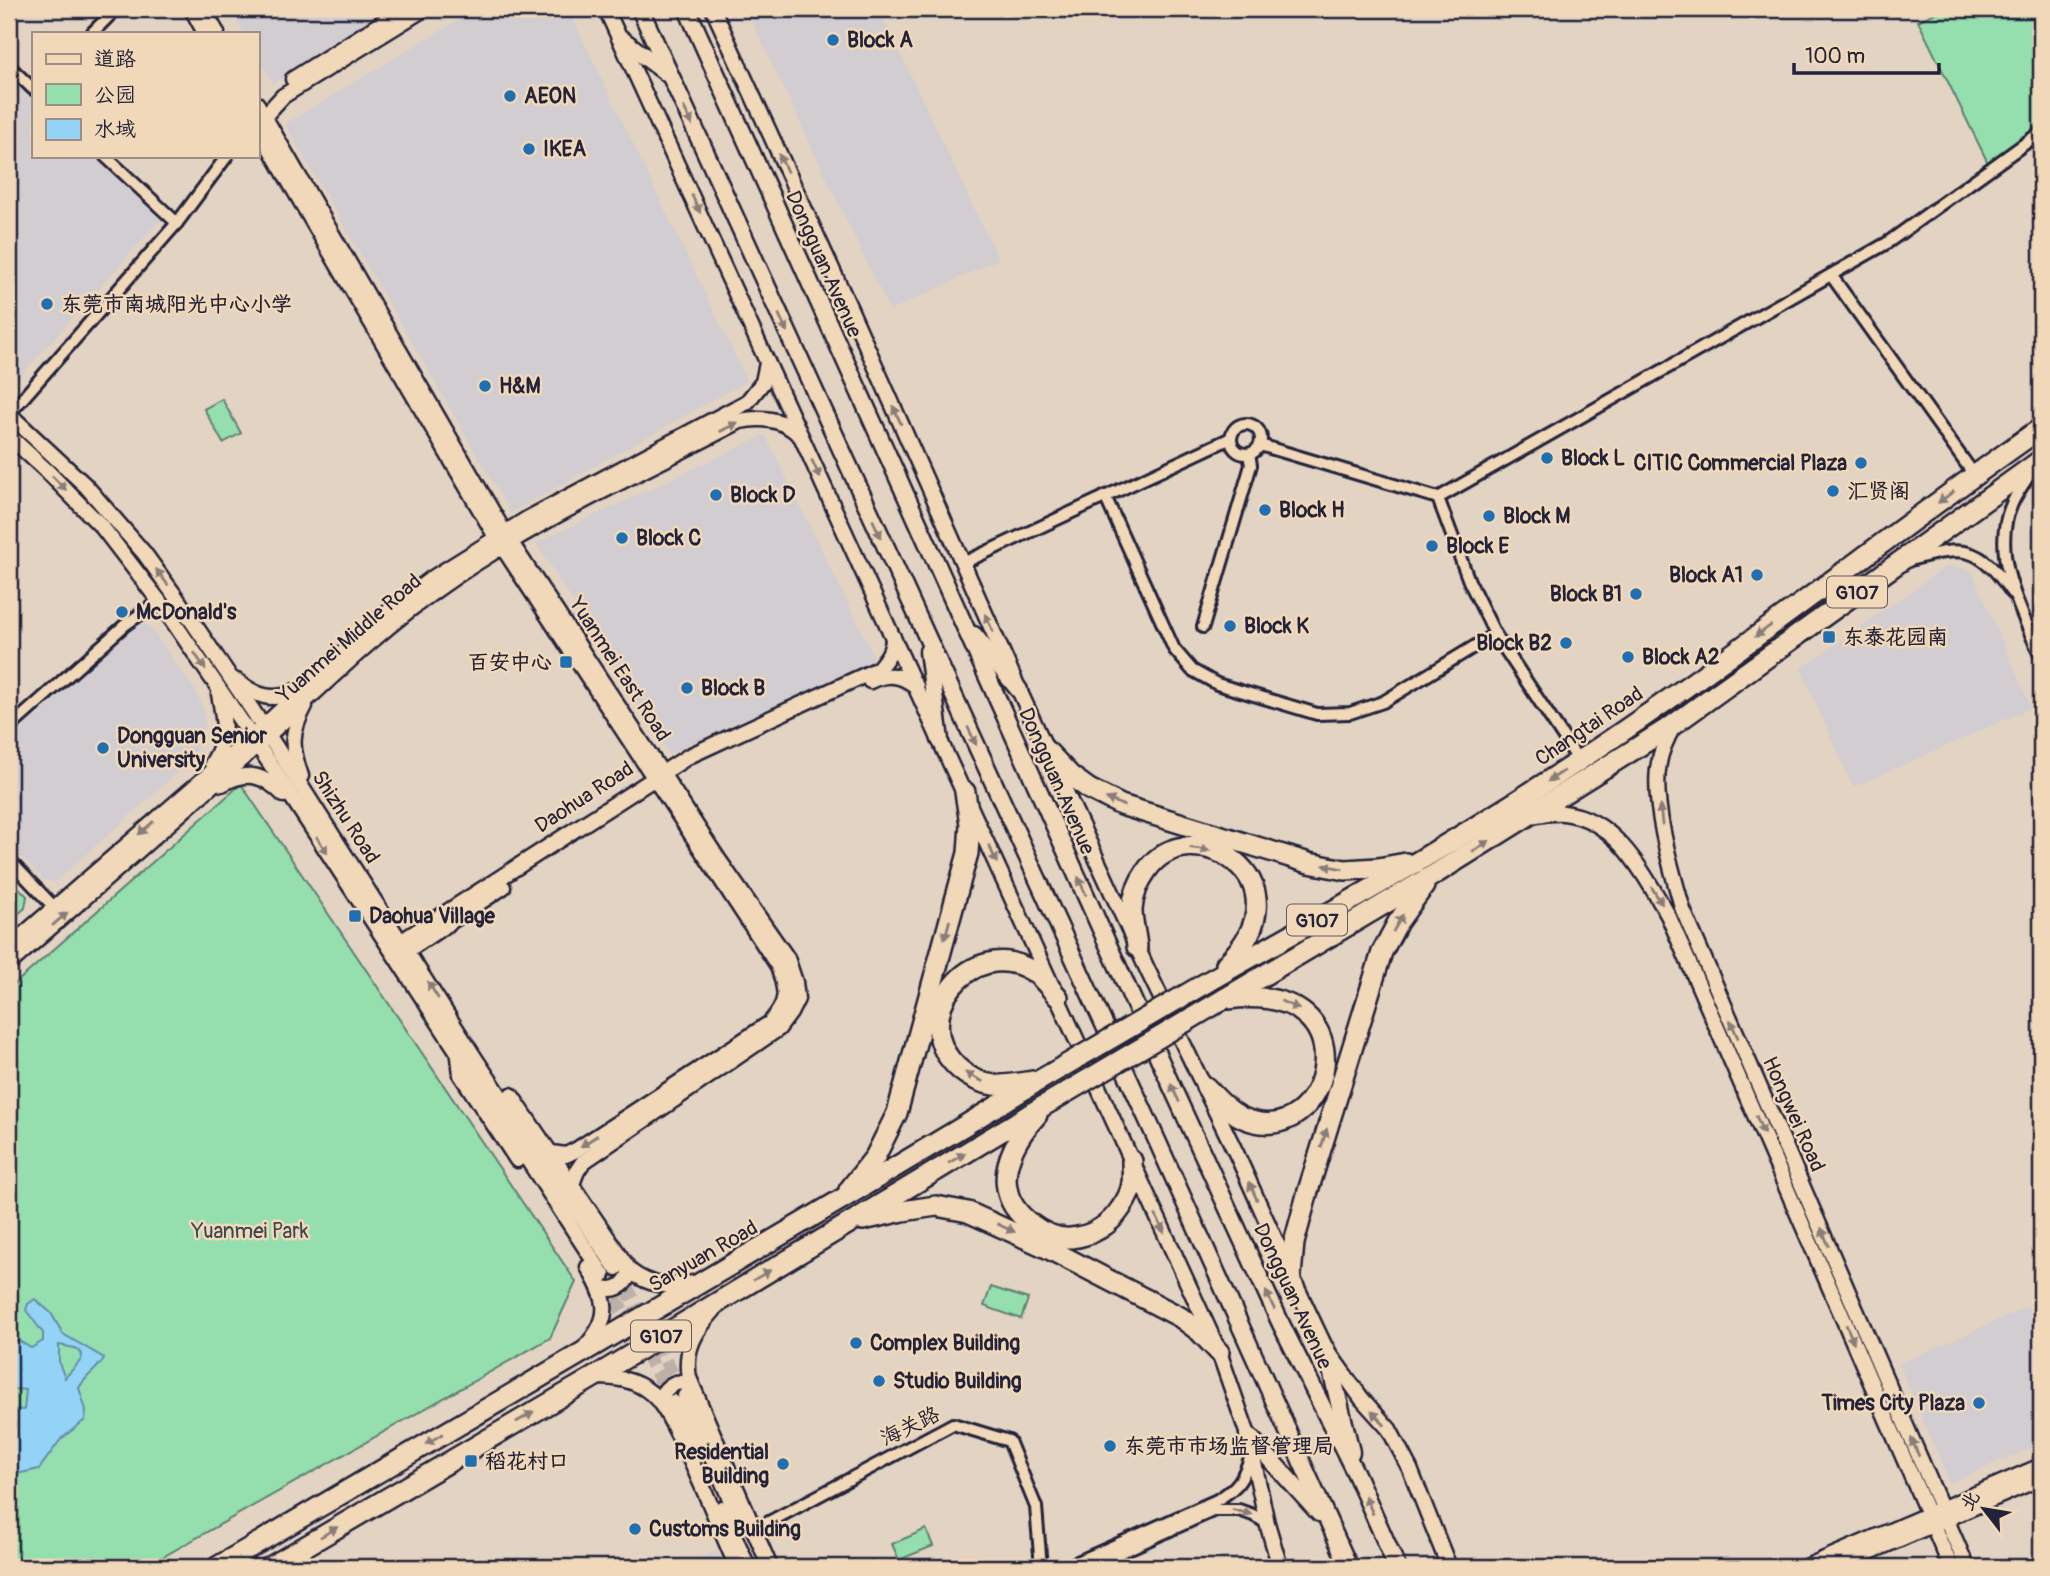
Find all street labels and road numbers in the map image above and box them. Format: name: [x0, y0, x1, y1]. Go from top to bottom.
street label: Dongguan Avenue: [779, 187, 868, 342]
street label: Yuanmei Middle Road: [271, 568, 427, 709]
road number: G107: [1827, 576, 1887, 608]
street label: Yuanmei East Road: [562, 591, 676, 747]
street label: Changtai Road: [1530, 680, 1648, 772]
street label: Dongguan Avenue: [1012, 704, 1101, 859]
street label: Daohua Road: [530, 755, 639, 839]
street label: Shizhu Road: [306, 766, 386, 869]
road number: G107: [1287, 904, 1347, 936]
street label: Hongwei Road: [1756, 1052, 1831, 1176]
street label: Sanyuan Road: [644, 1214, 763, 1298]
street label: Dongguan Avenue: [1247, 1219, 1338, 1374]
road number: G107: [631, 1320, 691, 1352]
street label: 海关路: [876, 1401, 944, 1452]

